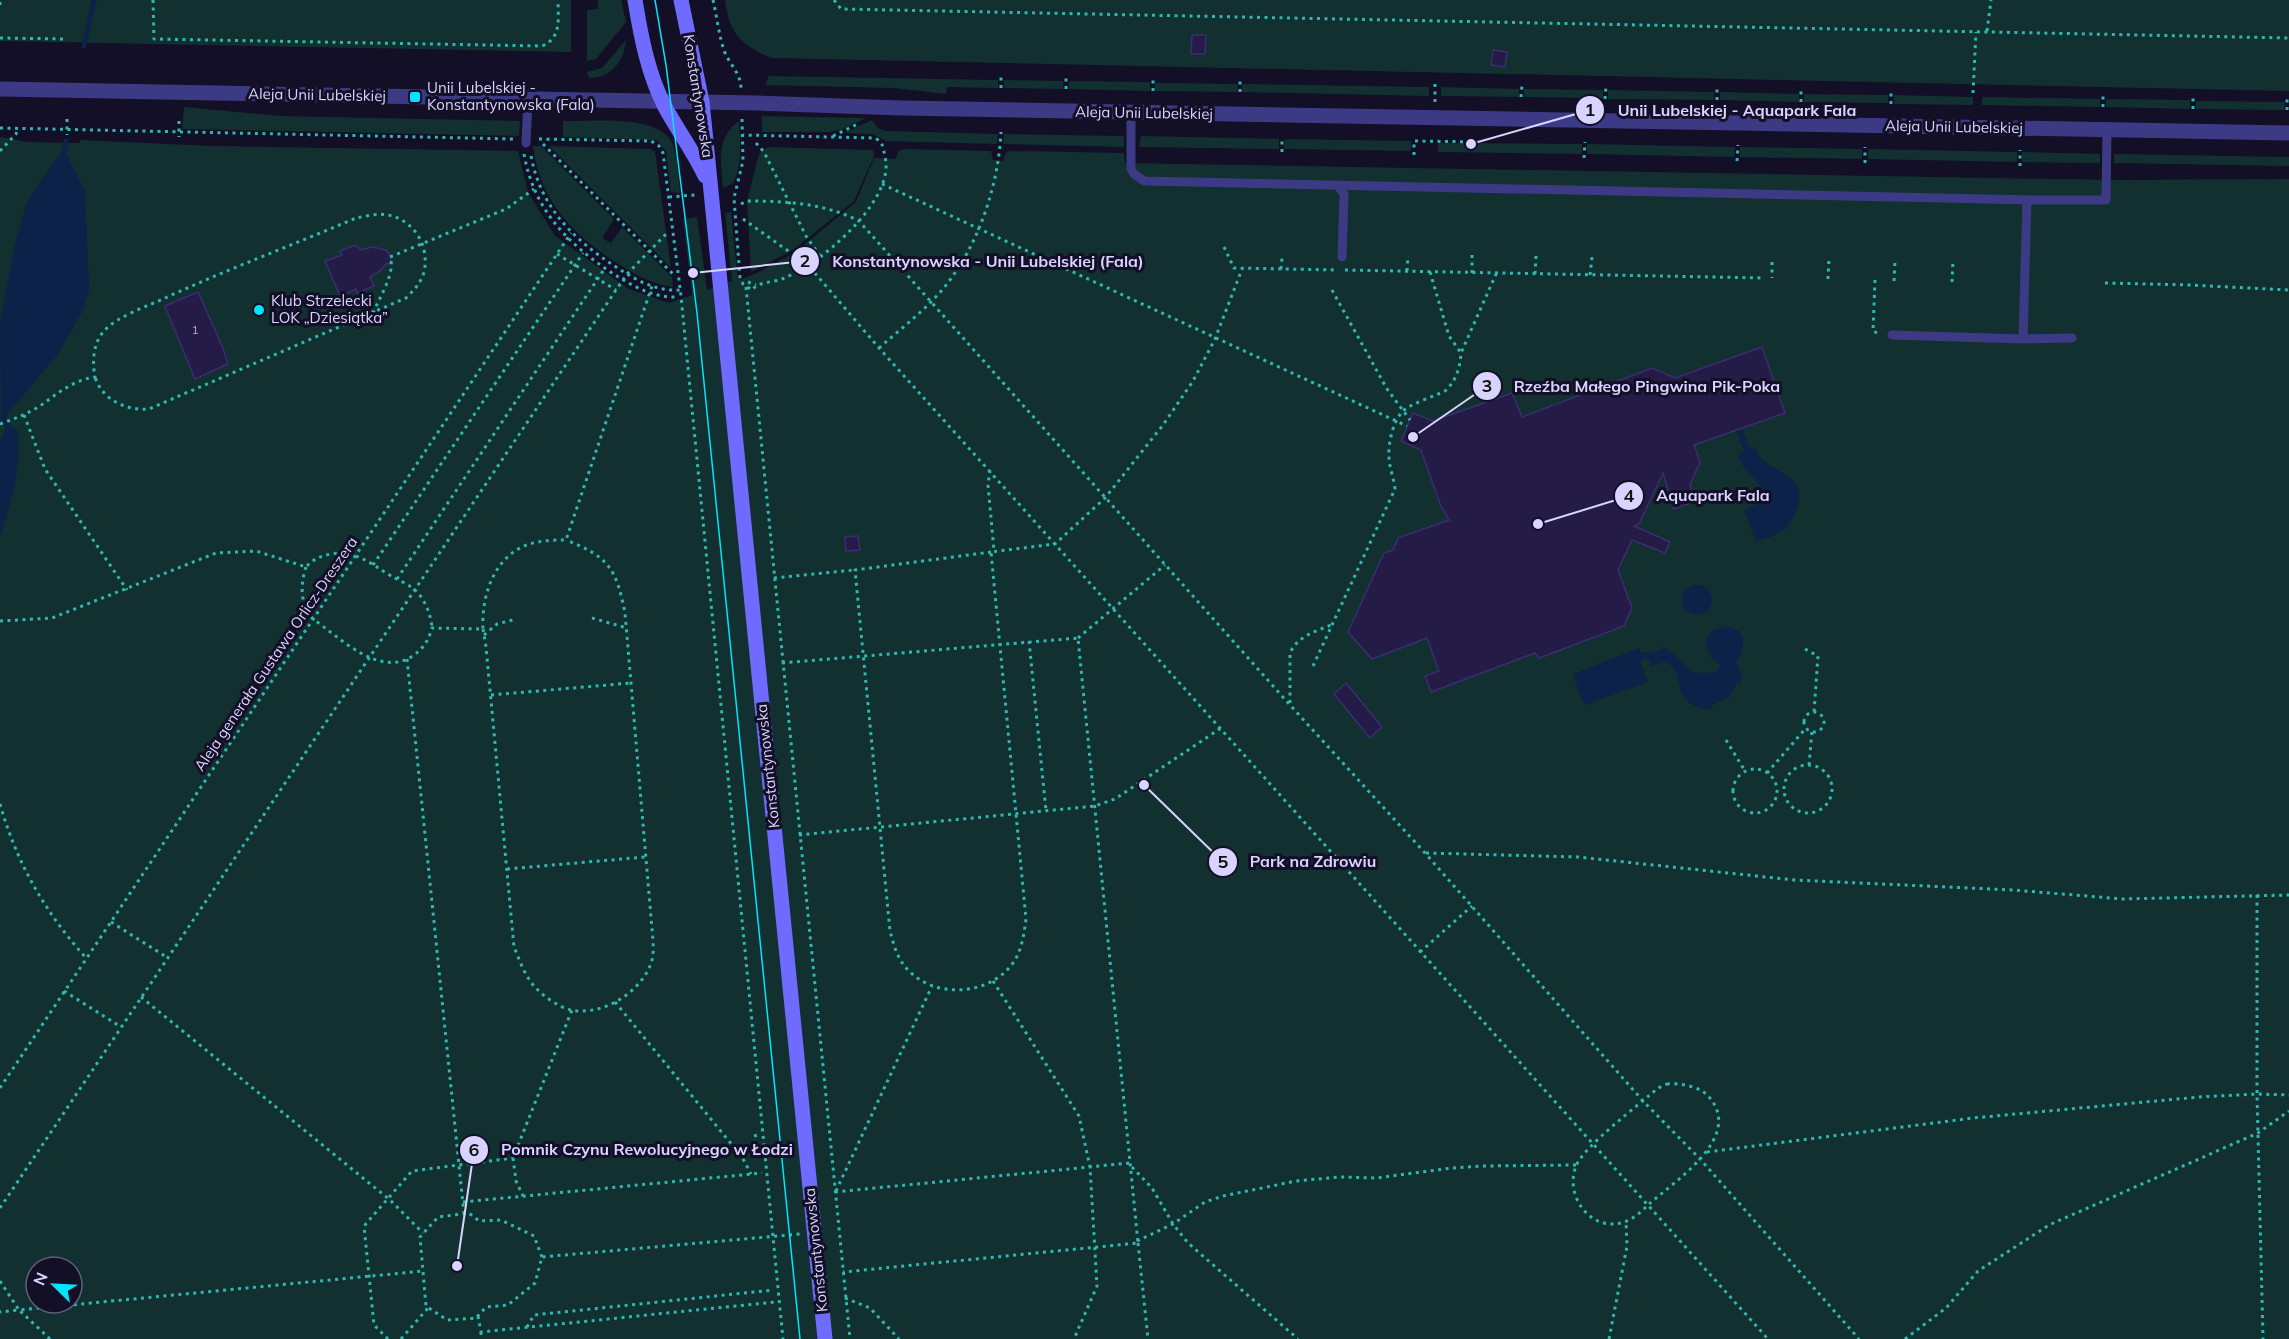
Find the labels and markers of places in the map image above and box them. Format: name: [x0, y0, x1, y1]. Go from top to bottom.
place label: Unii Lubelskiej - Konstantynowska (Fala): [427, 78, 595, 114]
marker: Unii Lubelskiej - Konstantynowska (Fala): [408, 90, 422, 104]
callout: Unii Lubelskiej - Aquapark Fala: [1575, 93, 1868, 127]
callout: Konstantynowska - Unii Lubelskiej (Fala): [790, 244, 1156, 278]
place label: Klub Strzelecki LOK „Dziesiątka”: [271, 291, 388, 327]
marker: Klub Strzelecki LOK „Dziesiątka”: [252, 303, 266, 317]
callout: Rzeźba Małego Pingwina Pik-Poka: [1472, 369, 1792, 403]
callout: Aquapark Fala: [1614, 479, 1782, 513]
callout: Park na Zdrowiu: [1208, 845, 1388, 879]
callout: Pomnik Czynu Rewolucyjnego w Łodzi: [459, 1133, 805, 1167]

